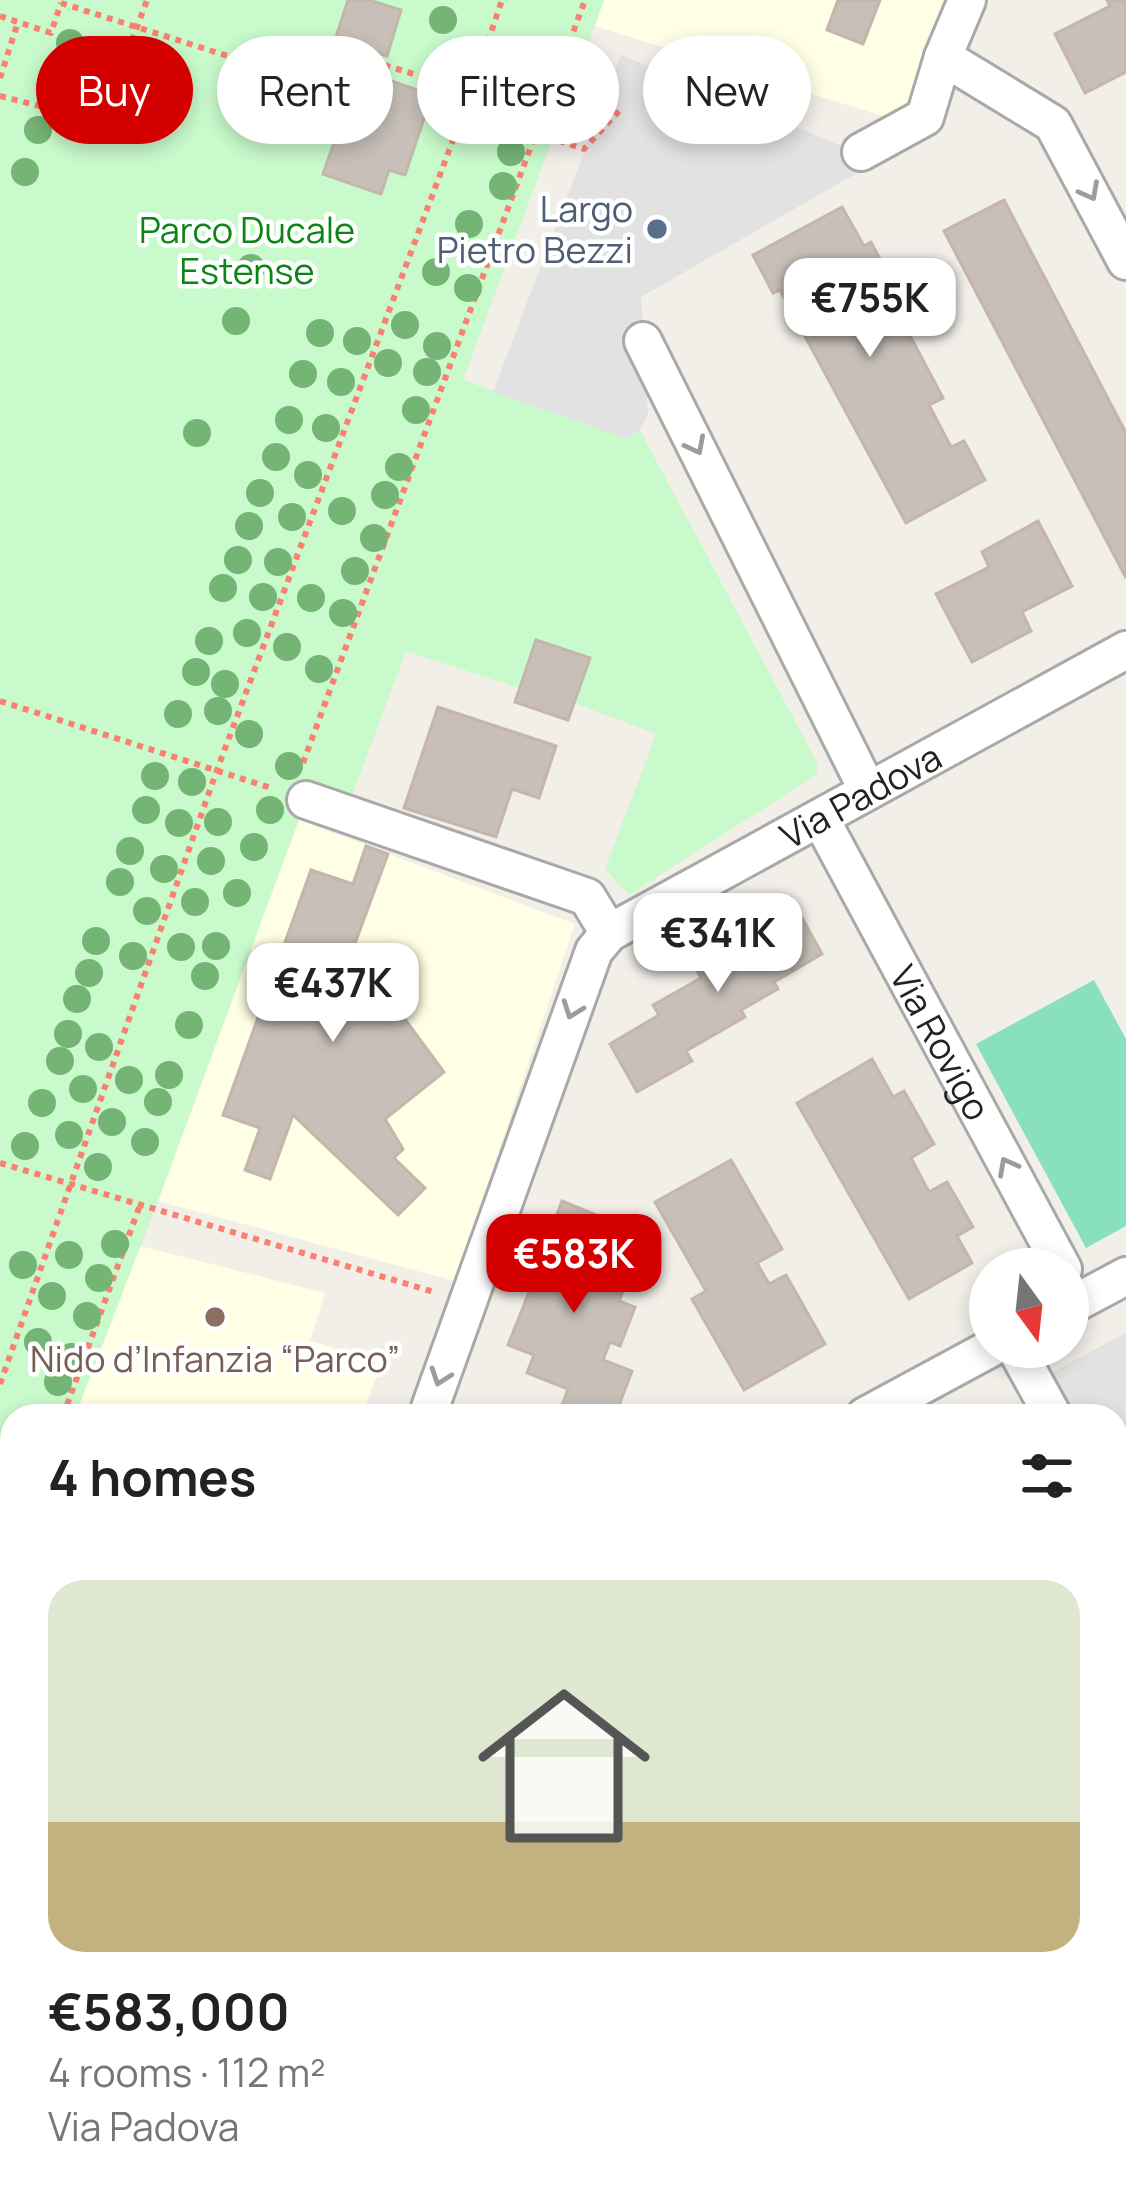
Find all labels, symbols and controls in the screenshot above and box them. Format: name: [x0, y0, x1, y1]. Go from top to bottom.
chip: Buy: [36, 36, 193, 144]
chip: Rent: [217, 36, 393, 144]
chip: Filters: [417, 36, 619, 144]
chip: New: [643, 36, 811, 144]
one-way arrow: [1076, 180, 1099, 201]
place label: Largo Pietro Bezzi: [437, 184, 633, 274]
park label: Parco Ducale Estense: [139, 205, 355, 295]
marker: Largo Pietro Bezzi: [644, 216, 670, 242]
pin: €755K: [786, 258, 954, 360]
text: €755K: [811, 270, 929, 324]
one-way arrow: [681, 434, 705, 455]
street label: Via Padova: [771, 732, 950, 859]
pin: €341K: [634, 893, 802, 995]
text: €341K: [660, 905, 776, 959]
pin: €437K: [249, 943, 417, 1045]
text: €437K: [274, 955, 392, 1009]
street label: Via Rovigo: [879, 956, 1003, 1129]
one-way arrow: [562, 998, 587, 1019]
one-way arrow: [998, 1157, 1021, 1178]
pin: €583K: [490, 1214, 658, 1316]
text: €583K: [513, 1226, 635, 1280]
north arrow: [969, 1248, 1089, 1368]
map controls: [969, 1248, 1089, 1368]
marker: Nido d’Infanzia “Parco”: [202, 1304, 228, 1330]
place label: Nido d’Infanzia “Parco”: [30, 1334, 400, 1383]
one-way arrow: [430, 1365, 454, 1386]
text: 4 homes: [48, 1442, 256, 1511]
icon: filters: [1014, 1443, 1080, 1509]
icon: home: [456, 1658, 672, 1874]
text: €583,000: [48, 1976, 290, 2045]
text: 4 rooms · 112 m²: [48, 2045, 326, 2099]
text: Via Padova: [48, 2099, 239, 2153]

